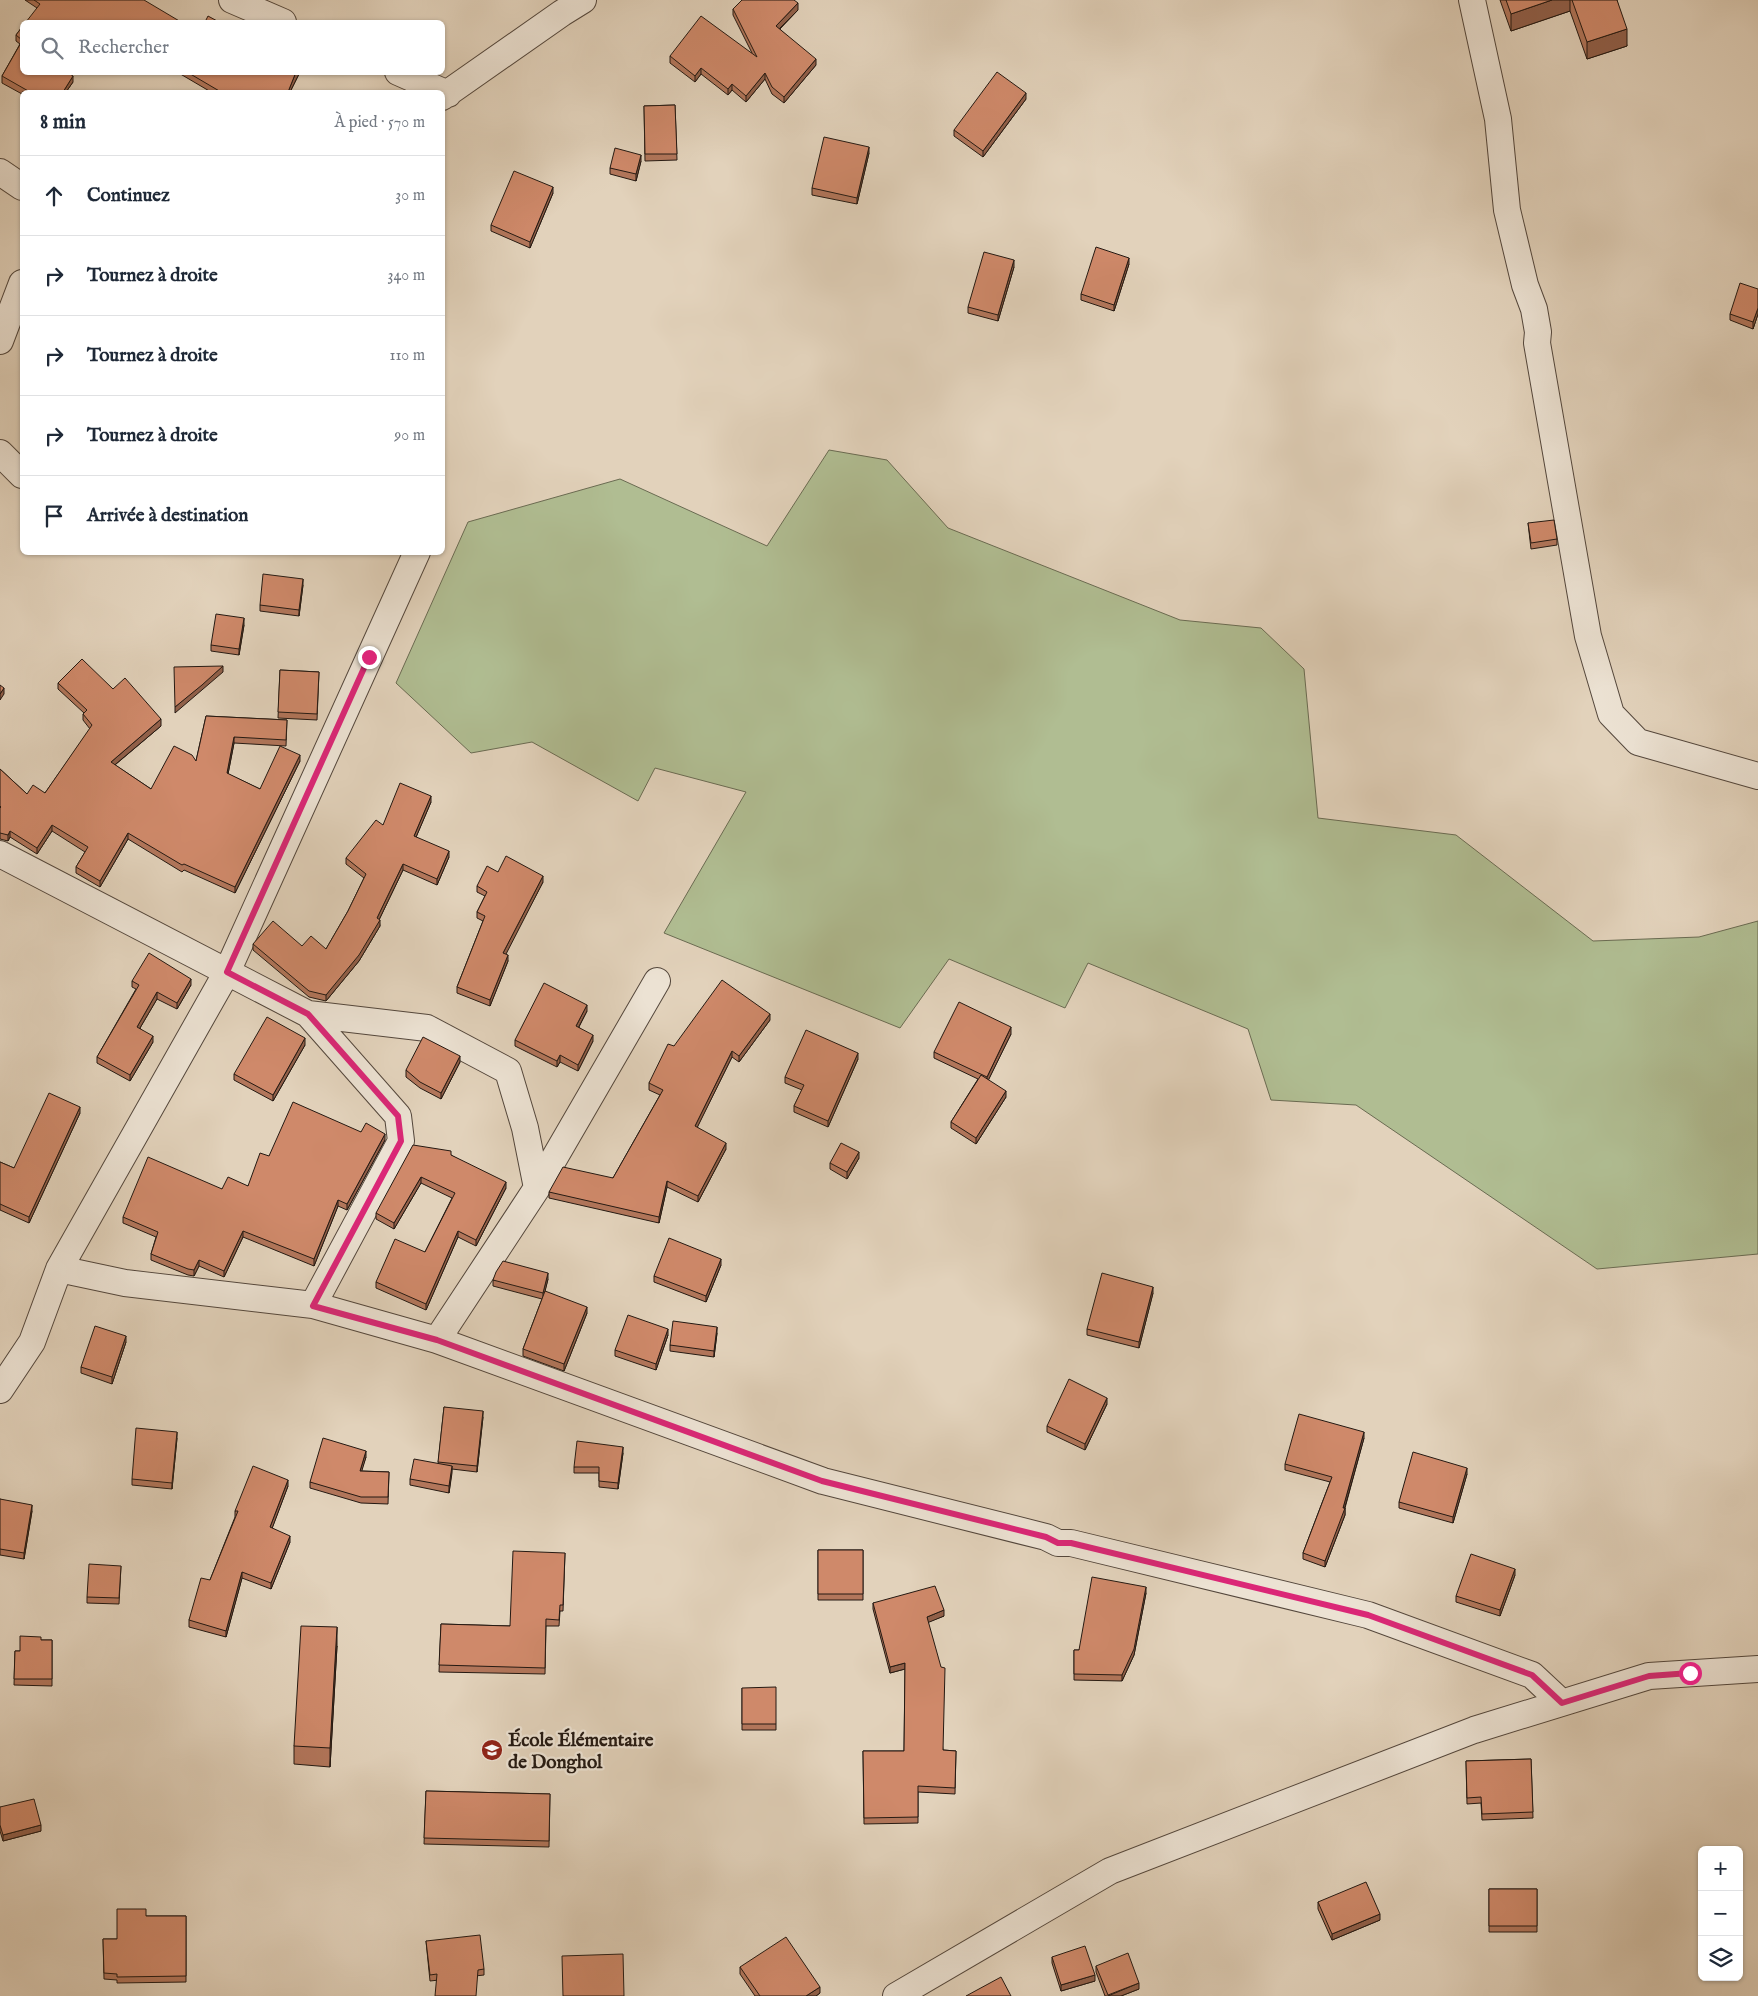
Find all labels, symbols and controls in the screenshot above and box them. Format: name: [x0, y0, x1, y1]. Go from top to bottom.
search box: [20, 20, 445, 75]
icon: search: [38, 34, 66, 62]
text: Rechercher: [78, 36, 169, 60]
text: 8 min: [40, 109, 86, 136]
text: À pied · 570 m: [334, 113, 425, 133]
icon: ahead: [40, 182, 68, 210]
text: Continuez: [87, 184, 170, 208]
text: 30 m: [395, 186, 425, 206]
icon: right: [40, 262, 68, 290]
text: Tournez à droite: [87, 264, 218, 288]
text: 340 m: [387, 266, 425, 286]
icon: right: [40, 342, 68, 370]
text: Tournez à droite: [87, 344, 218, 368]
text: 110 m: [389, 346, 425, 366]
icon: right: [40, 422, 68, 450]
text: Tournez à droite: [87, 424, 218, 448]
text: 90 m: [394, 426, 425, 446]
icon: arrive: [40, 502, 68, 530]
text: Arrivée à destination: [87, 504, 248, 528]
route end: [358, 646, 381, 669]
route start: [1679, 1662, 1702, 1685]
place label: École Élémentaire de Donghol: [508, 1728, 654, 1775]
school or university icon: École Élémentaire de Donghol: [480, 1738, 504, 1762]
map controls: [1698, 1846, 1743, 1981]
button: +: [1698, 1846, 1743, 1891]
button: −: [1698, 1891, 1743, 1936]
button: layers: [1698, 1936, 1743, 1981]

